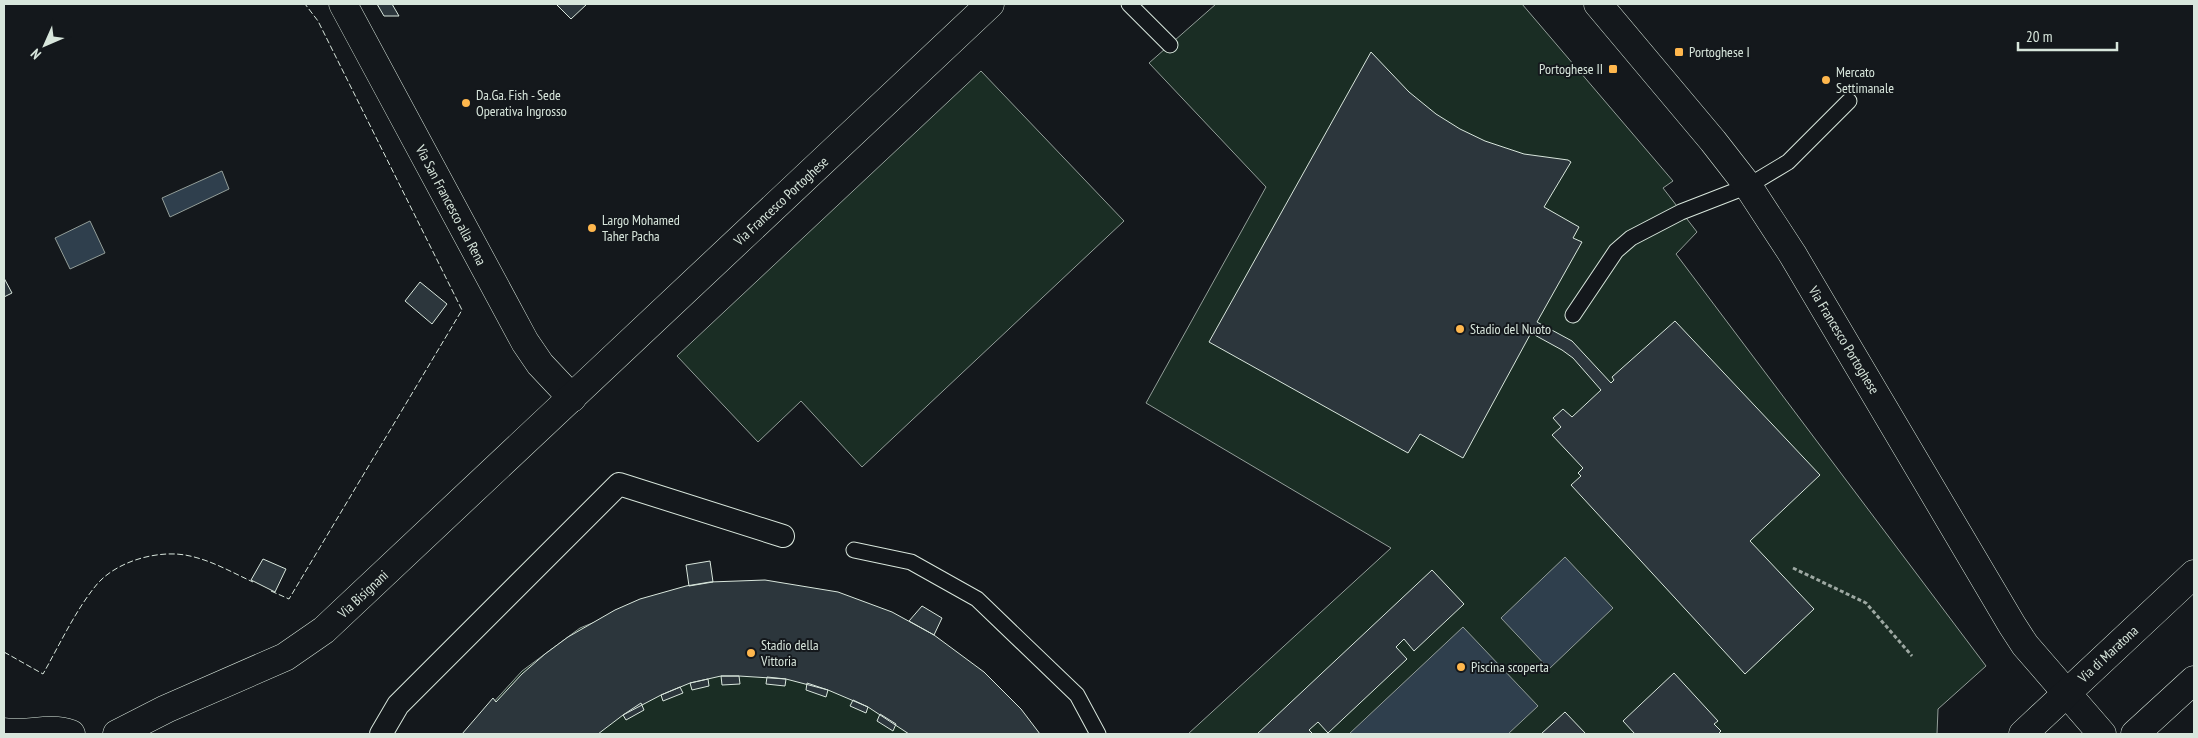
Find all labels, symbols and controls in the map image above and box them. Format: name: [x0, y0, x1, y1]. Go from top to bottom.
north arrow: [20, 20, 70, 70]
scale bar: [2018, 20, 2117, 52]
text: 20 m: [2026, 27, 2052, 46]
place label: Portoghese I: [1689, 43, 1750, 61]
text: N: [27, 45, 45, 63]
marker: Portoghese I: [1673, 46, 1685, 58]
place label: Portoghese II: [1539, 60, 1603, 78]
marker: Portoghese II: [1607, 63, 1619, 75]
place label: Mercato Settimanale: [1836, 63, 1894, 97]
marker: Mercato Settimanale: [1820, 74, 1832, 86]
place label: Da.Ga. Fish - Sede Operativa Ingrosso: [476, 86, 567, 120]
marker: Da.Ga. Fish - Sede Operativa Ingrosso: [460, 97, 472, 109]
street label: Via San Francesco alla Rena: [411, 141, 490, 268]
street label: Via Francesco Portoghese: [729, 152, 832, 250]
place label: Largo Mohamed Taher Pacha: [602, 211, 680, 245]
marker: Largo Mohamed Taher Pacha: [586, 222, 598, 234]
street label: Via Francesco Portoghese: [1804, 282, 1883, 397]
place label: Stadio del Nuoto: [1470, 320, 1551, 338]
marker: Stadio del Nuoto: [1454, 323, 1466, 335]
street label: Via Bisignani: [333, 566, 392, 623]
street label: Via di Maratona: [2073, 622, 2142, 687]
place label: Stadio della Vittoria: [760, 636, 819, 670]
marker: Stadio della Vittoria: [745, 647, 757, 659]
place label: Piscina scoperta: [1471, 658, 1549, 676]
marker: Piscina scoperta: [1455, 661, 1467, 673]

